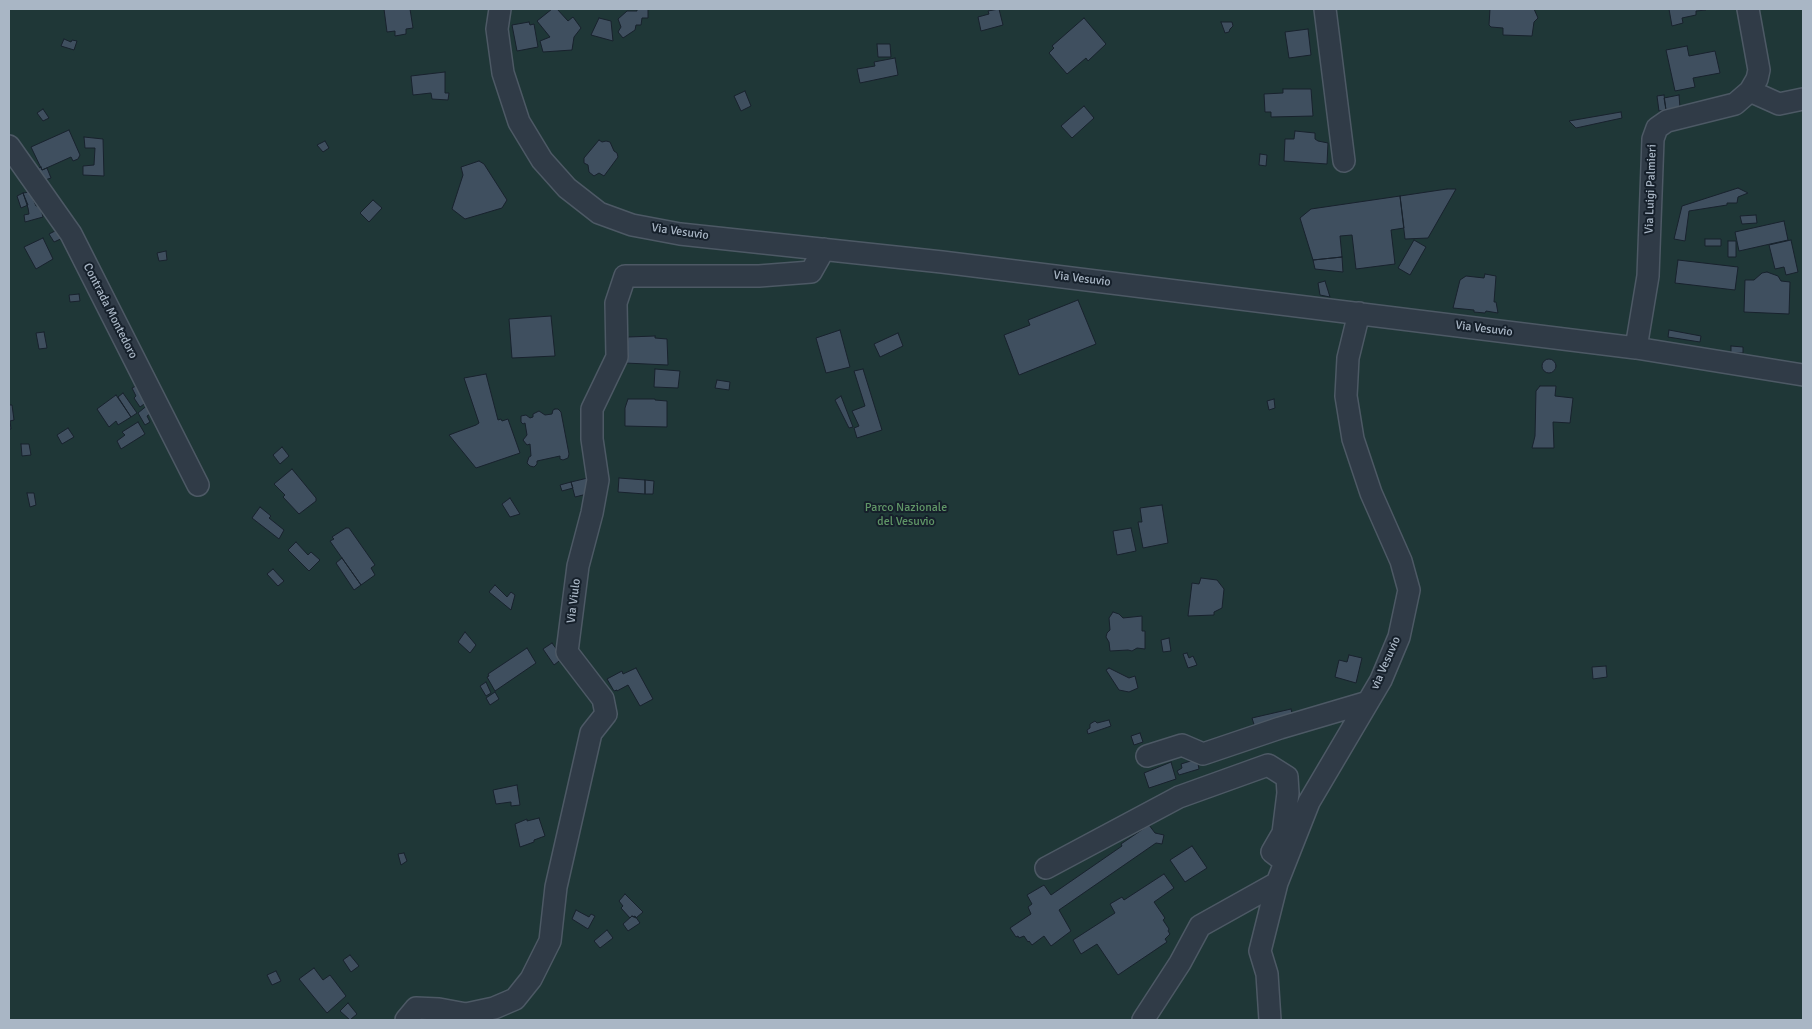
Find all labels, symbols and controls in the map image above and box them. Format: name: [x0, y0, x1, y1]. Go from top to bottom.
street label: Via Luigi Palmieri: [1642, 144, 1660, 234]
street label: Via Vesuvio: [650, 221, 710, 243]
street label: Contrada Montedoro: [80, 261, 140, 361]
street label: Via Vesuvio: [1052, 268, 1112, 290]
street label: Via Vesuvio: [1454, 318, 1514, 340]
park label: Parco Nazionale del Vesuvio: [865, 501, 947, 529]
street label: Via Viulo: [564, 578, 584, 624]
street label: via Vesuvio: [1368, 634, 1404, 692]

